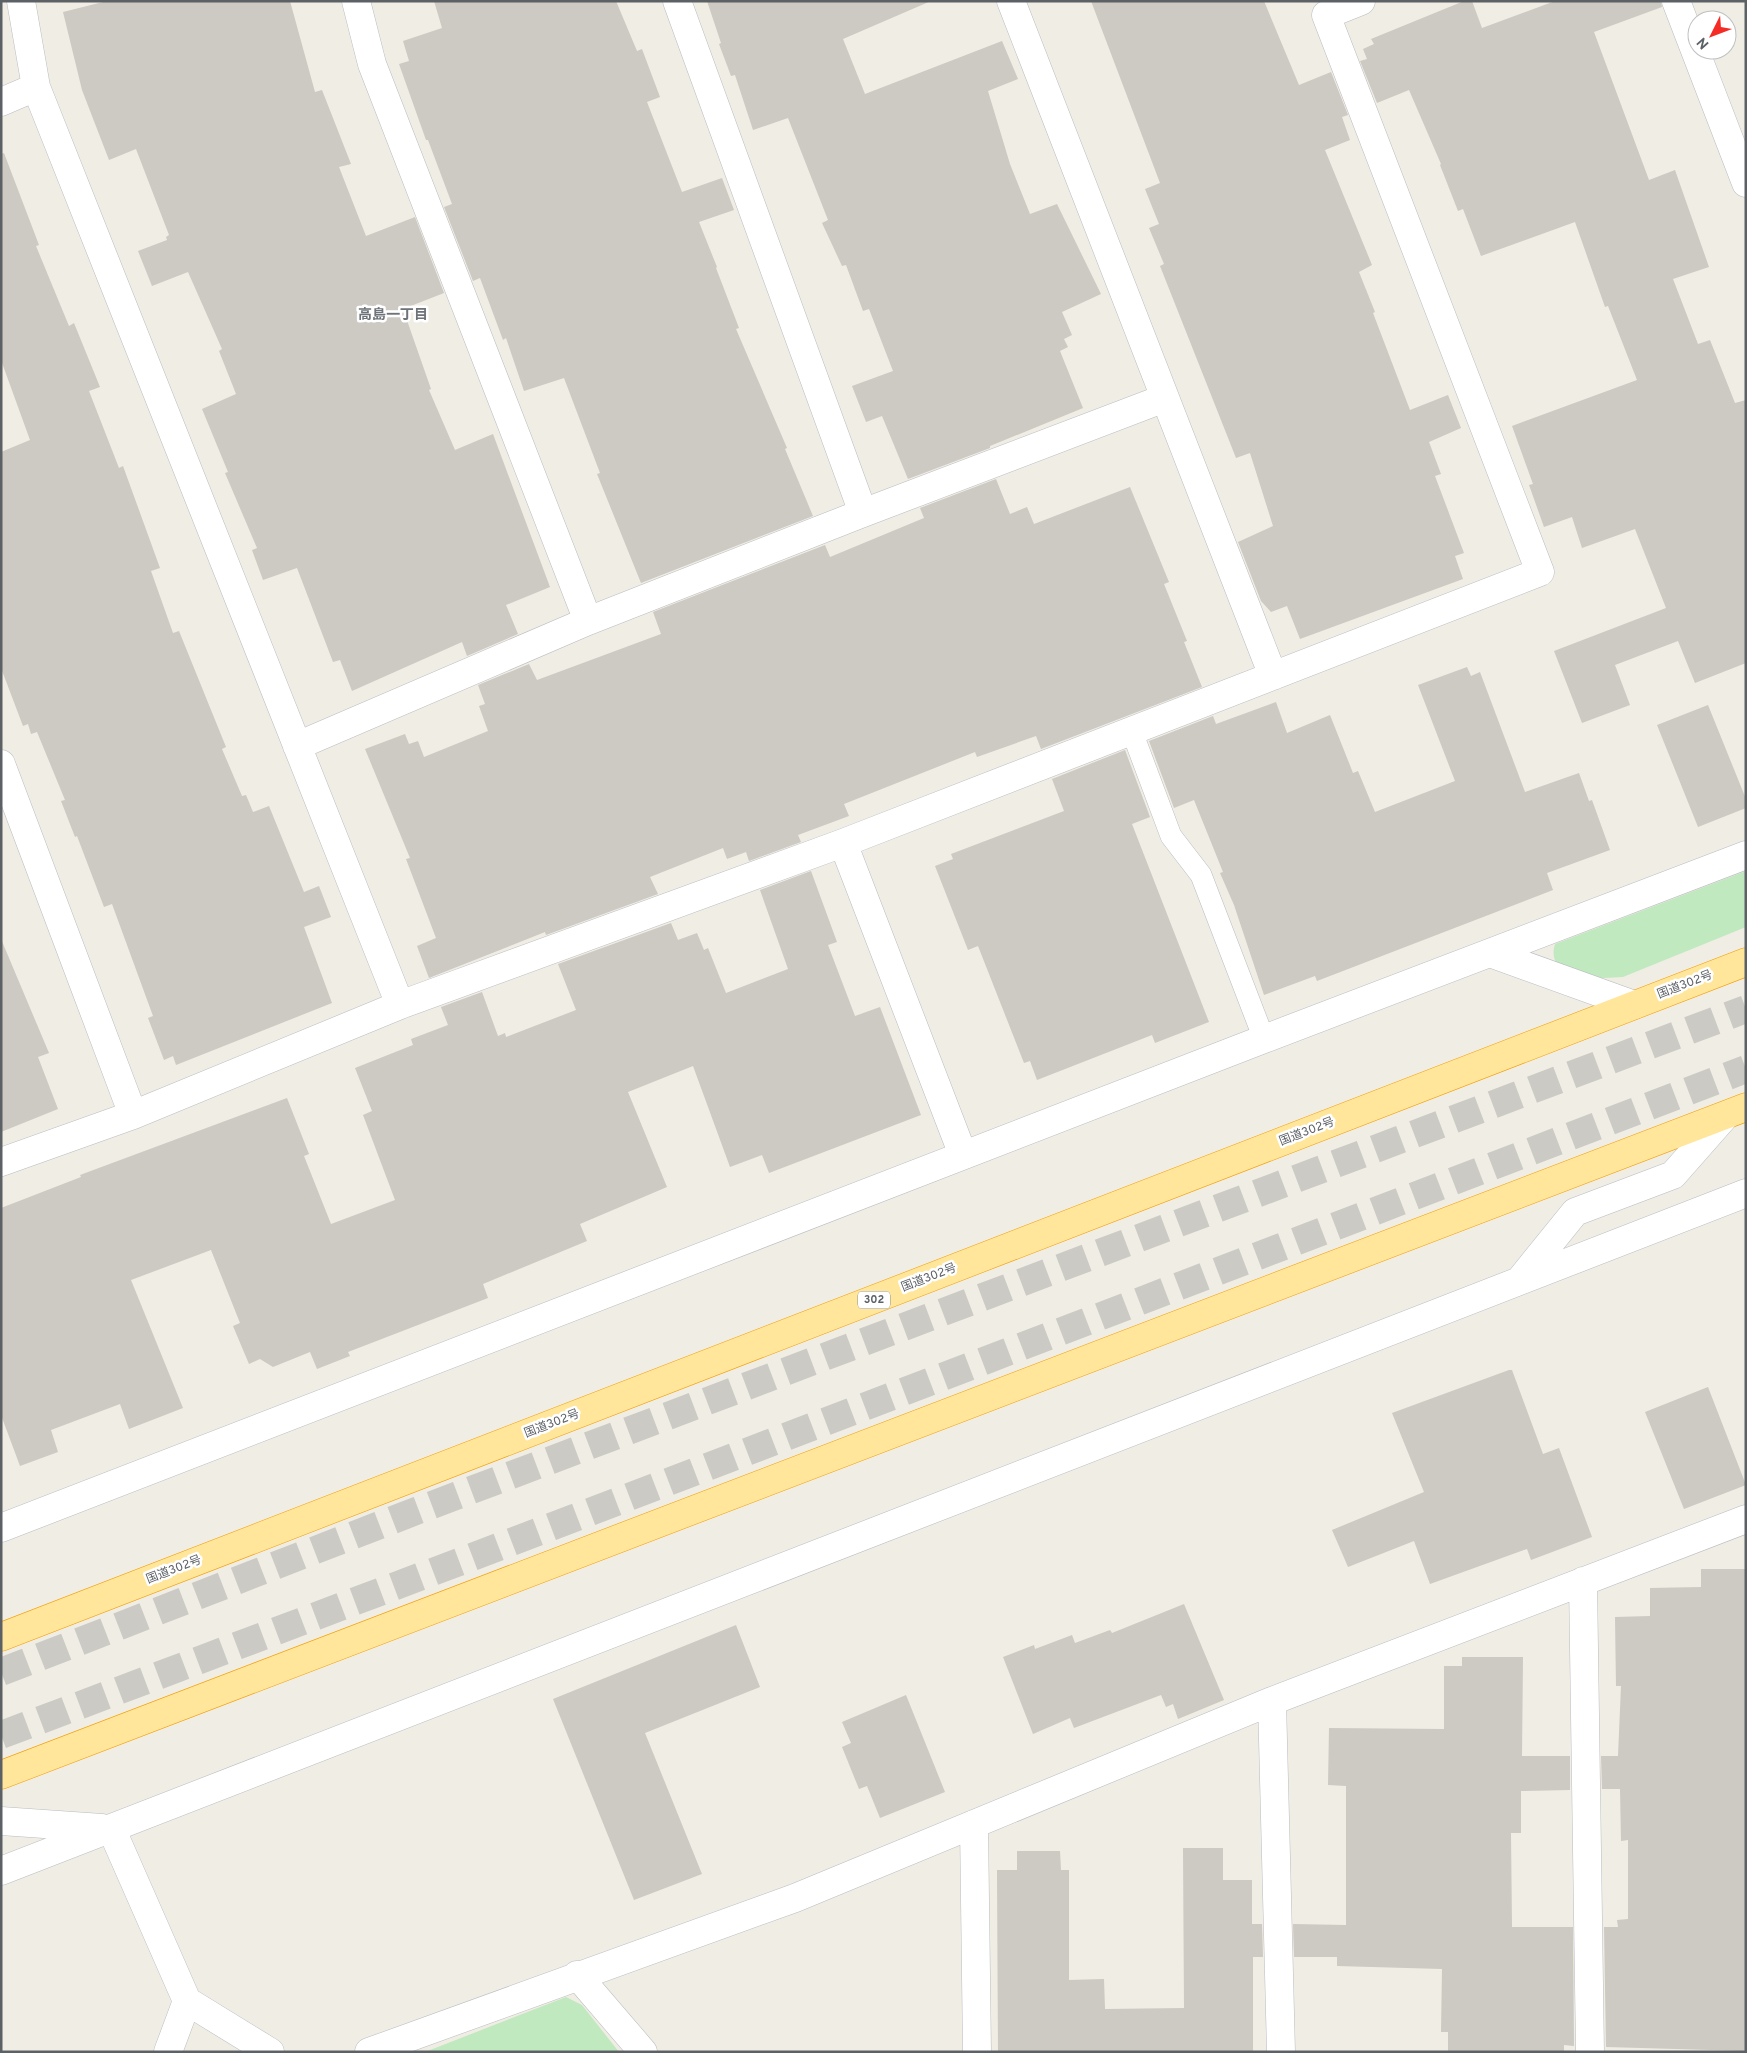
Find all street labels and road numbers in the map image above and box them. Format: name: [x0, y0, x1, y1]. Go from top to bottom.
street label: 国道302号: [1655, 967, 1715, 1003]
street label: 国道302号: [1277, 1114, 1337, 1150]
street label: 国道302号: [899, 1260, 959, 1296]
road number: 302: [858, 1292, 890, 1308]
street label: 国道302号: [522, 1406, 582, 1442]
street label: 国道302号: [144, 1552, 204, 1588]

